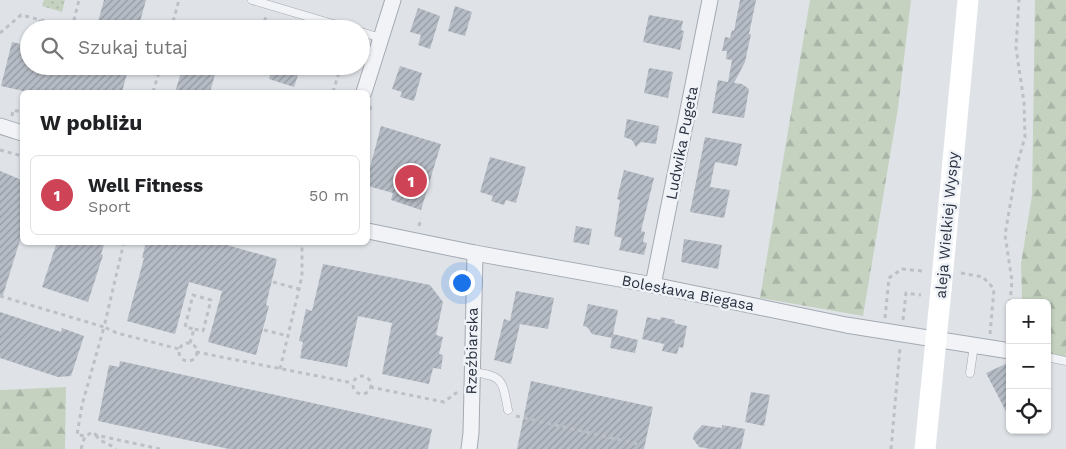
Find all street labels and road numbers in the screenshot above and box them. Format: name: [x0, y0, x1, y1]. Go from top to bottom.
street label: Ludwika Pugeta: [662, 84, 702, 201]
street label: aleja Wielkiej Wyspy: [932, 151, 962, 299]
street label: Bolesława Biegasa: [620, 271, 756, 315]
street label: Rzeźbiarska: [462, 307, 482, 395]

